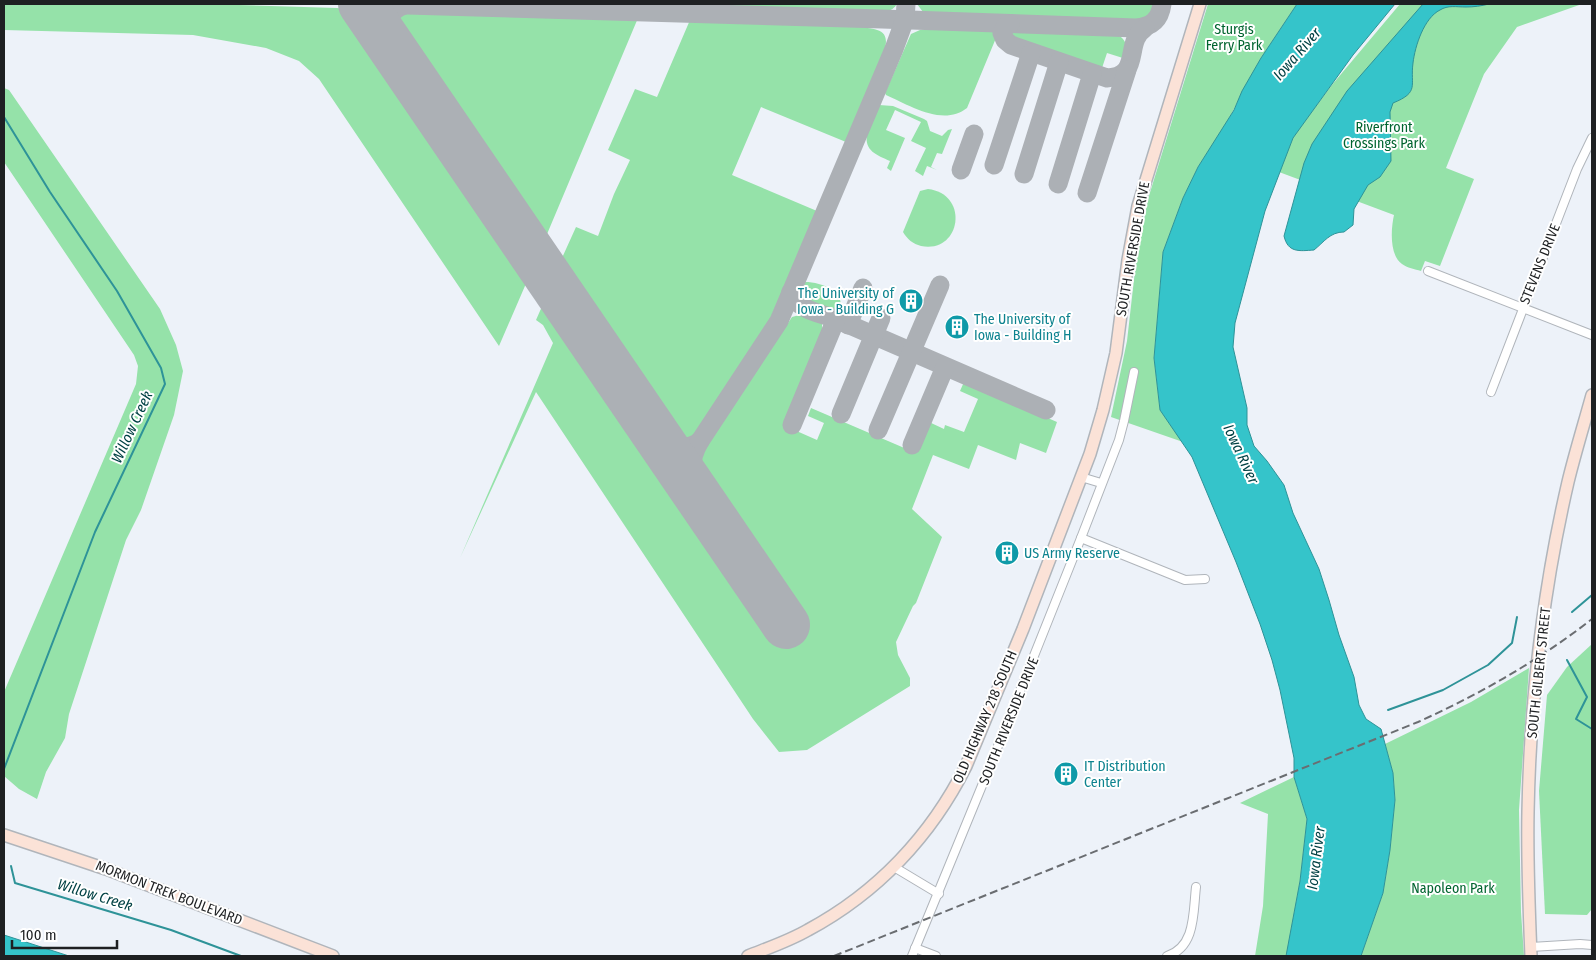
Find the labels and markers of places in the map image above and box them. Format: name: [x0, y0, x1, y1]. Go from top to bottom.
place label: The University of Iowa - Building G: [797, 285, 896, 318]
building icon: The University of Iowa - Building G: [898, 288, 924, 314]
place label: The University of Iowa - Building H: [974, 311, 1072, 344]
building icon: The University of Iowa - Building H: [944, 314, 970, 340]
building icon: US Army Reserve: [994, 540, 1020, 566]
place label: US Army Reserve: [1024, 545, 1120, 562]
place label: IT Distribution Center: [1084, 758, 1166, 791]
building icon: IT Distribution Center: [1053, 761, 1079, 787]

